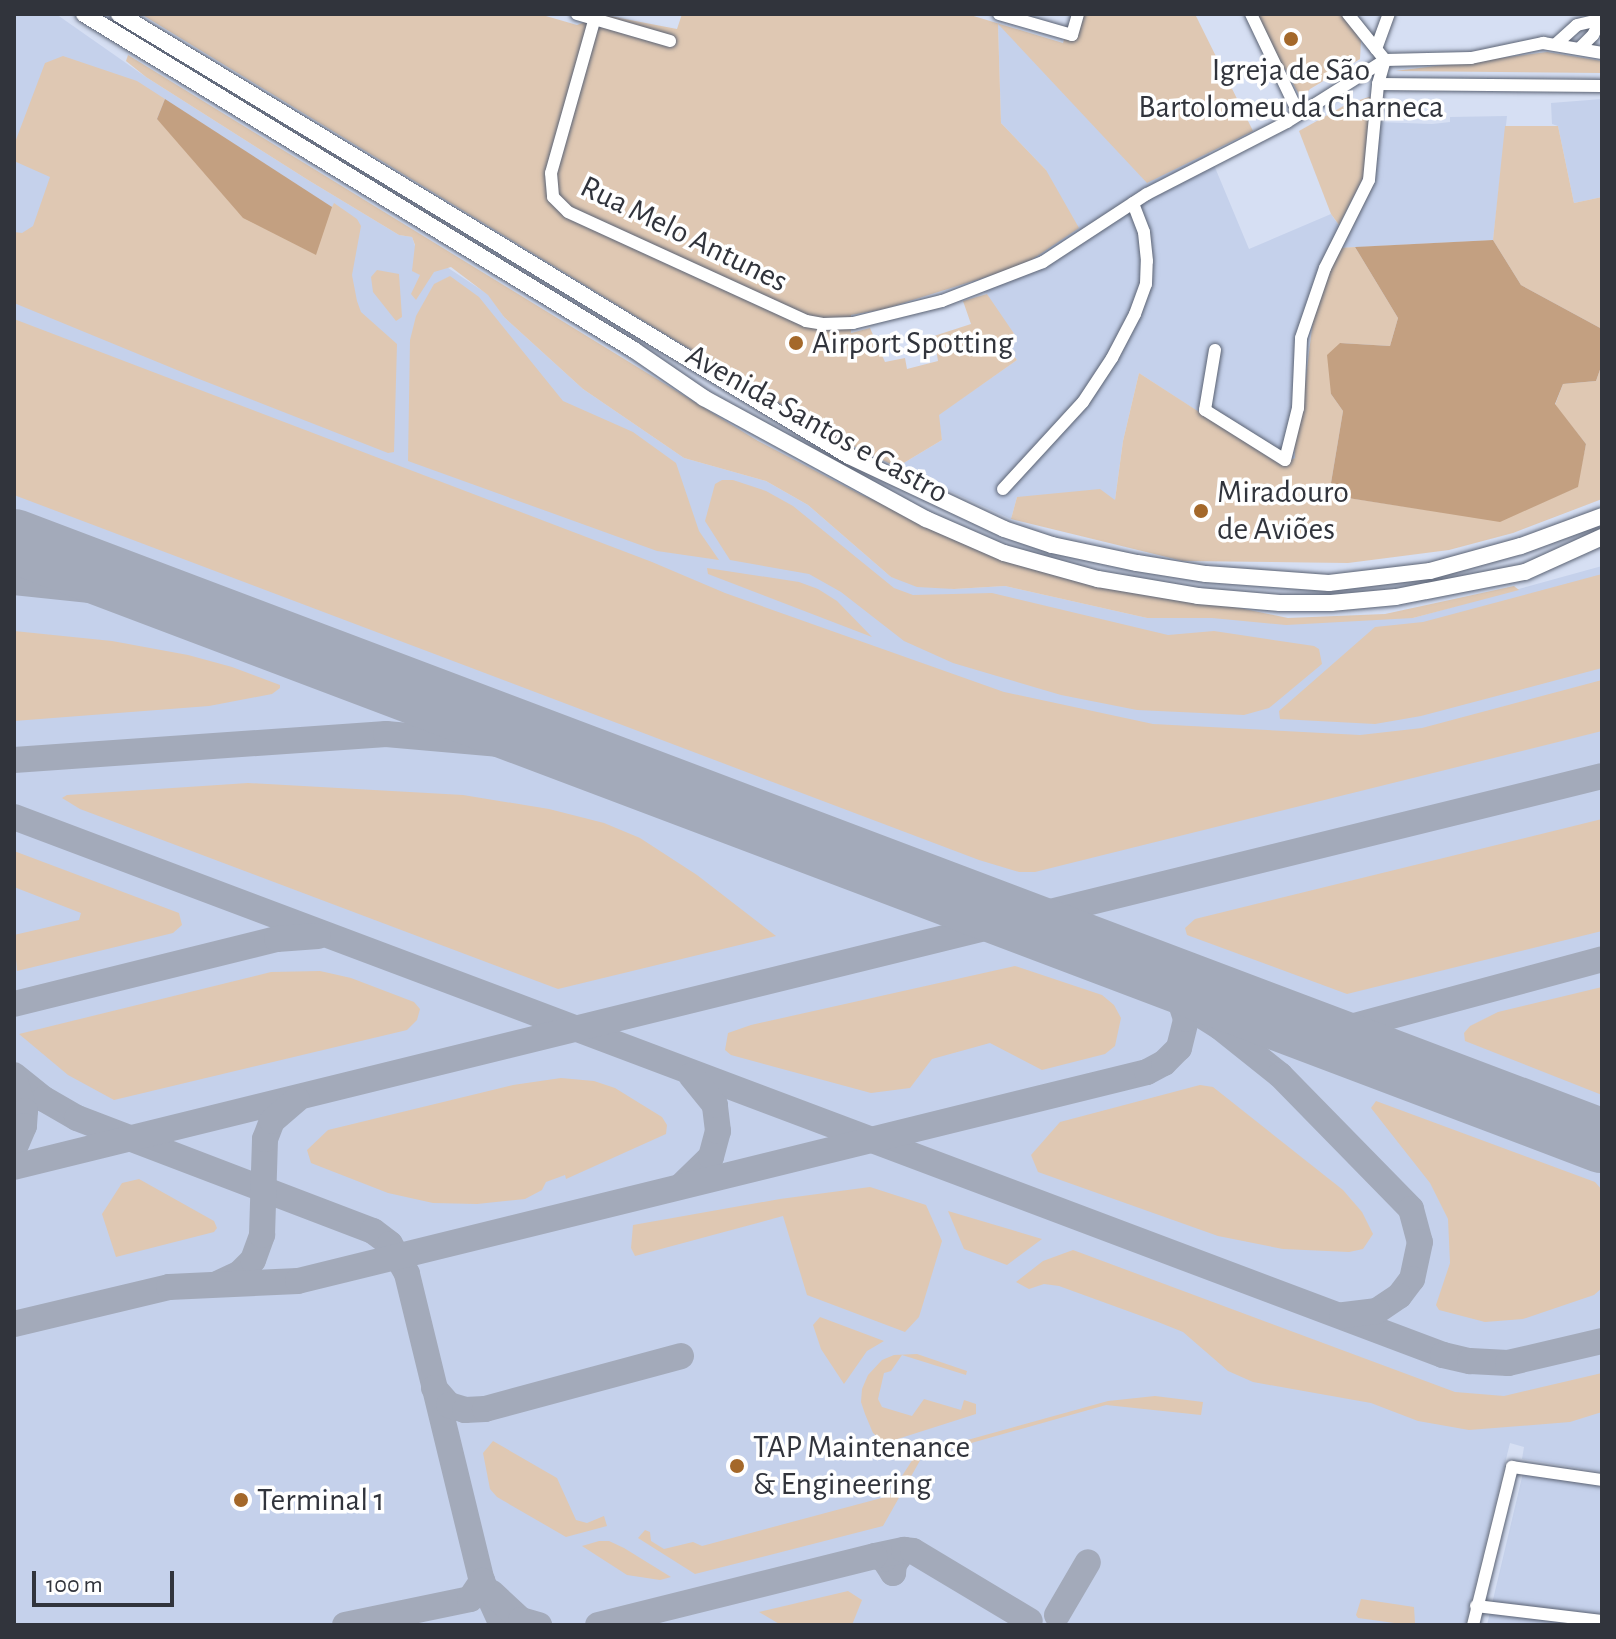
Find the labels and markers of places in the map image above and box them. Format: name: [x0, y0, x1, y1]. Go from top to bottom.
marker: Igreja de São Bartolomeu da Charneca: [1282, 30, 1300, 48]
place label: Igreja de São Bartolomeu da Charneca: [1138, 52, 1444, 127]
place label: Airport Spotting: [812, 324, 1013, 362]
marker: Airport Spotting: [787, 334, 805, 352]
place label: Miradouro de Aviões: [1217, 474, 1349, 549]
marker: Miradouro de Aviões: [1192, 502, 1210, 520]
place label: TAP Maintenance & Engineering: [753, 1429, 970, 1504]
marker: TAP Maintenance & Engineering: [728, 1457, 746, 1475]
place label: Terminal 1: [257, 1481, 384, 1519]
marker: Terminal 1: [232, 1491, 250, 1509]

